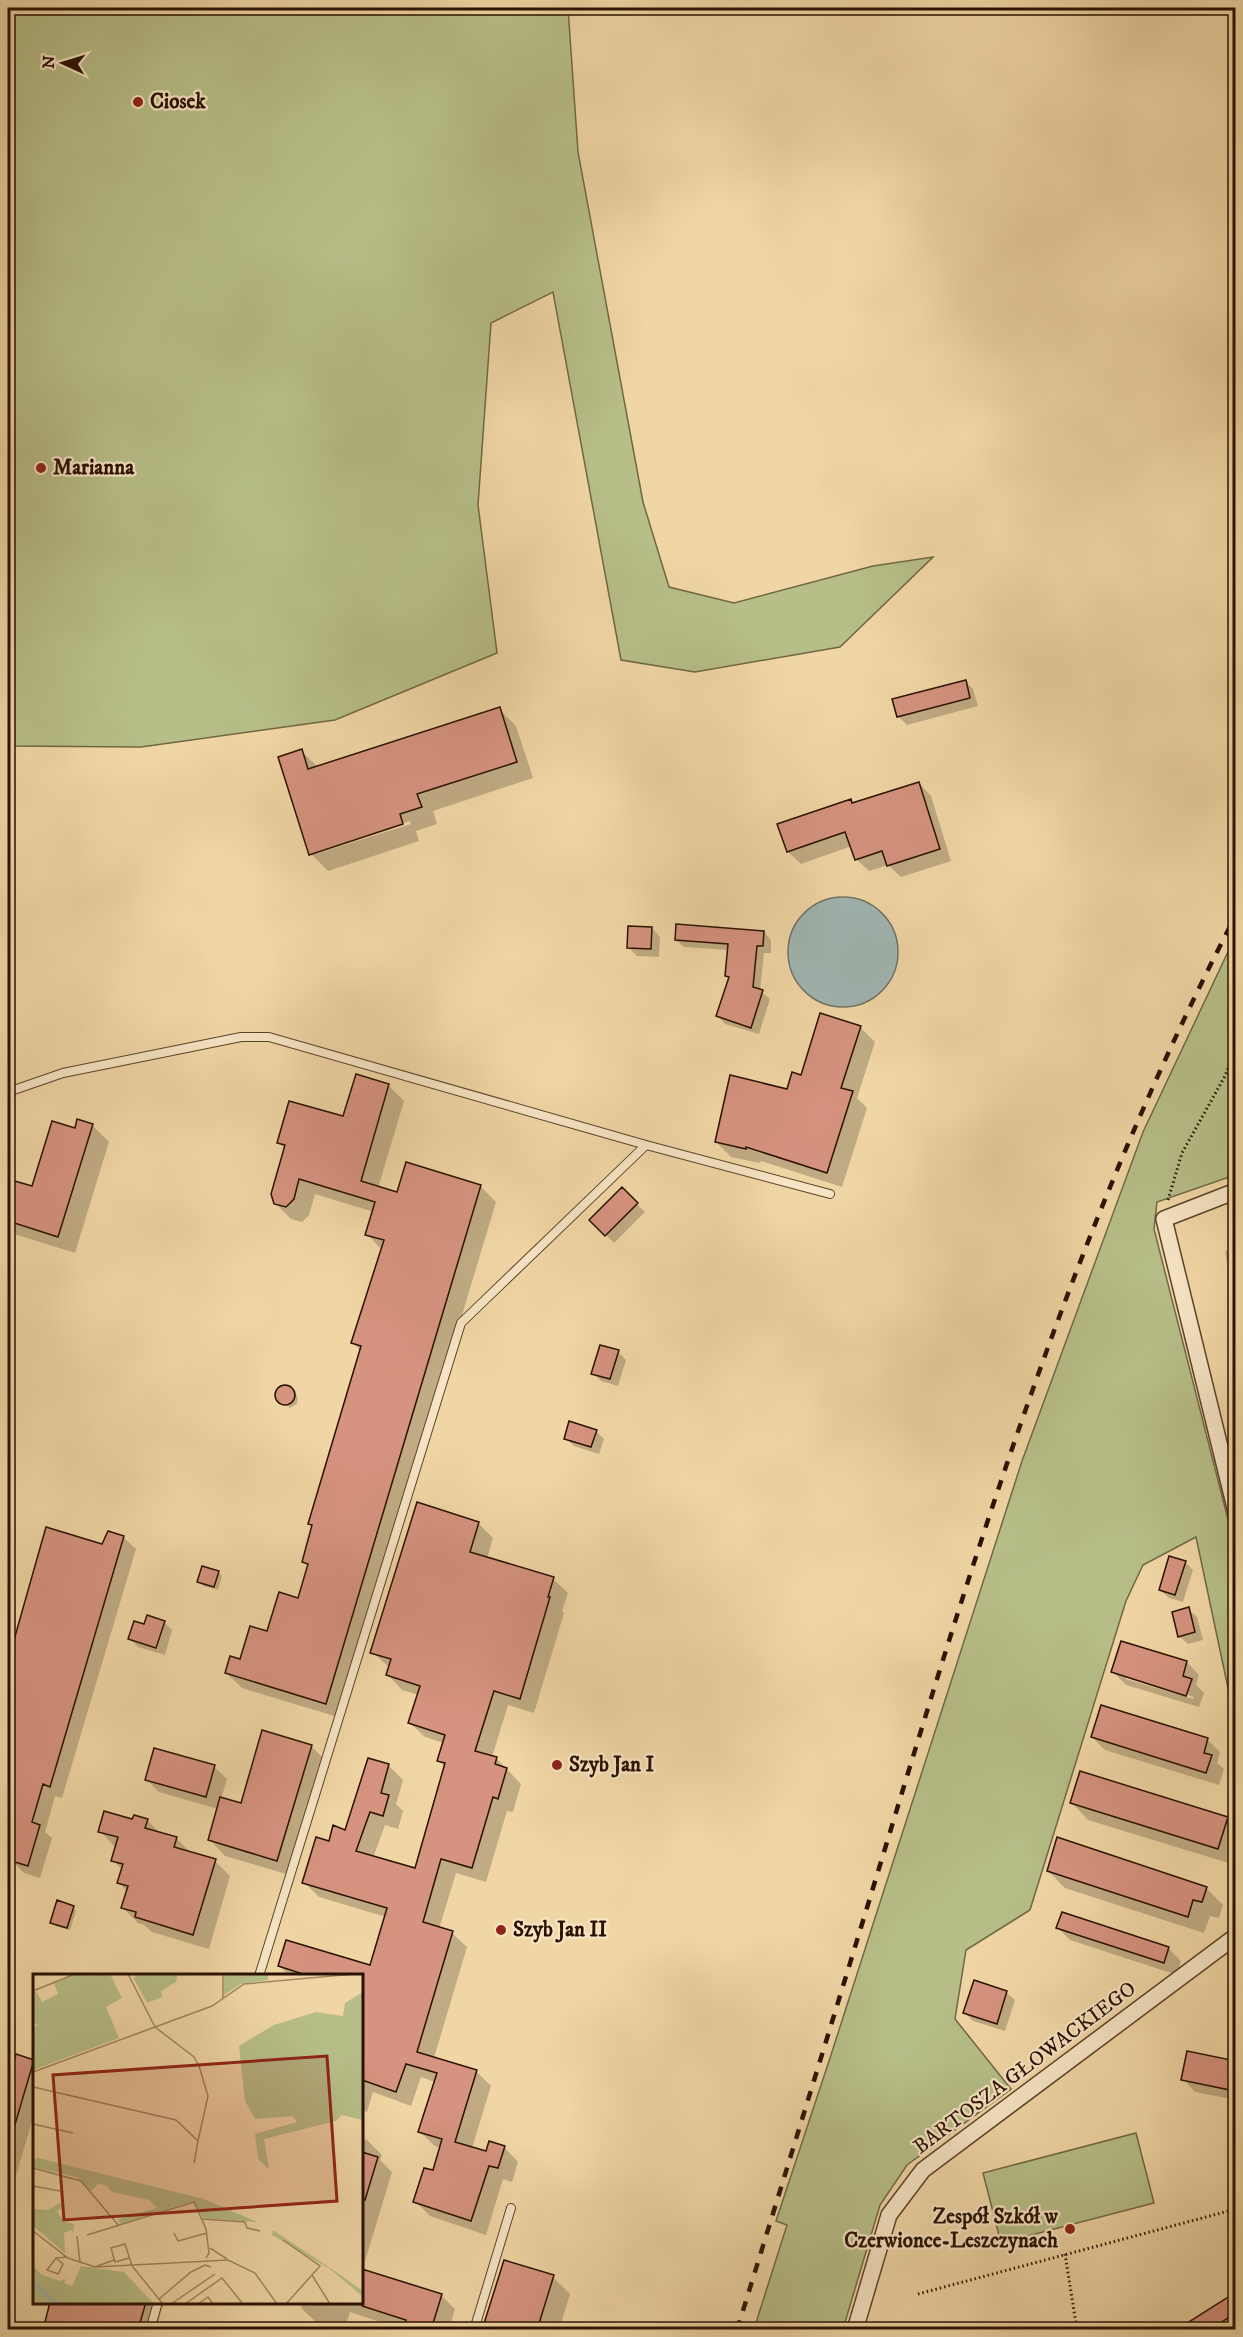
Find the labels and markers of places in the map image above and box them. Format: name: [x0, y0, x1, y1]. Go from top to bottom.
place label: Ciosek: [150, 89, 206, 115]
marker: Ciosek: [131, 95, 145, 109]
place label: Marianna: [53, 455, 135, 481]
marker: Marianna: [34, 461, 48, 475]
place label: Szyb Jan I: [569, 1752, 655, 1778]
marker: Szyb Jan I: [550, 1758, 564, 1772]
place label: Szyb Jan II: [513, 1917, 607, 1943]
marker: Szyb Jan II: [494, 1923, 508, 1937]
place label: Zespół Szkół w Czerwionce-Leszczynach: [844, 2204, 1059, 2254]
marker: Zespół Szkół w Czerwionce-Leszczynach: [1063, 2222, 1077, 2236]

